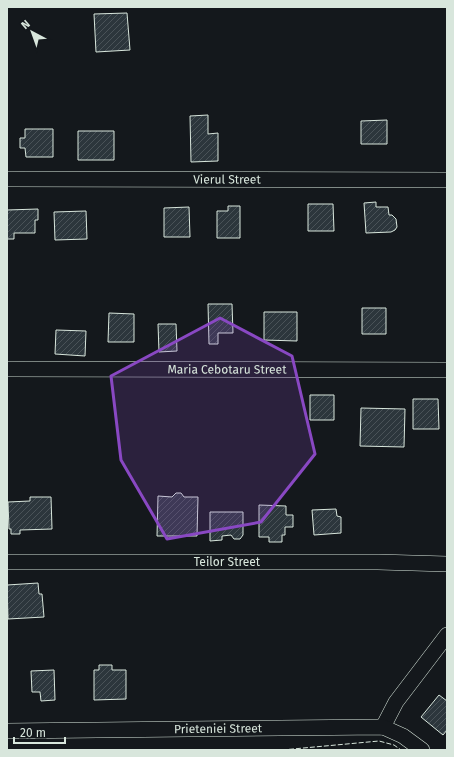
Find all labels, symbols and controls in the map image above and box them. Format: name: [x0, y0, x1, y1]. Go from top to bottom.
north arrow: [12, 12, 52, 52]
text: N: [19, 18, 33, 32]
street label: Vierul Street: [193, 172, 261, 187]
street label: Maria Cebotaru Street: [167, 362, 287, 377]
street label: Teilor Street: [194, 555, 261, 569]
scale bar: [14, 719, 65, 745]
street label: Prieteniei Street: [174, 721, 263, 736]
text: 20 m: [20, 726, 46, 740]

